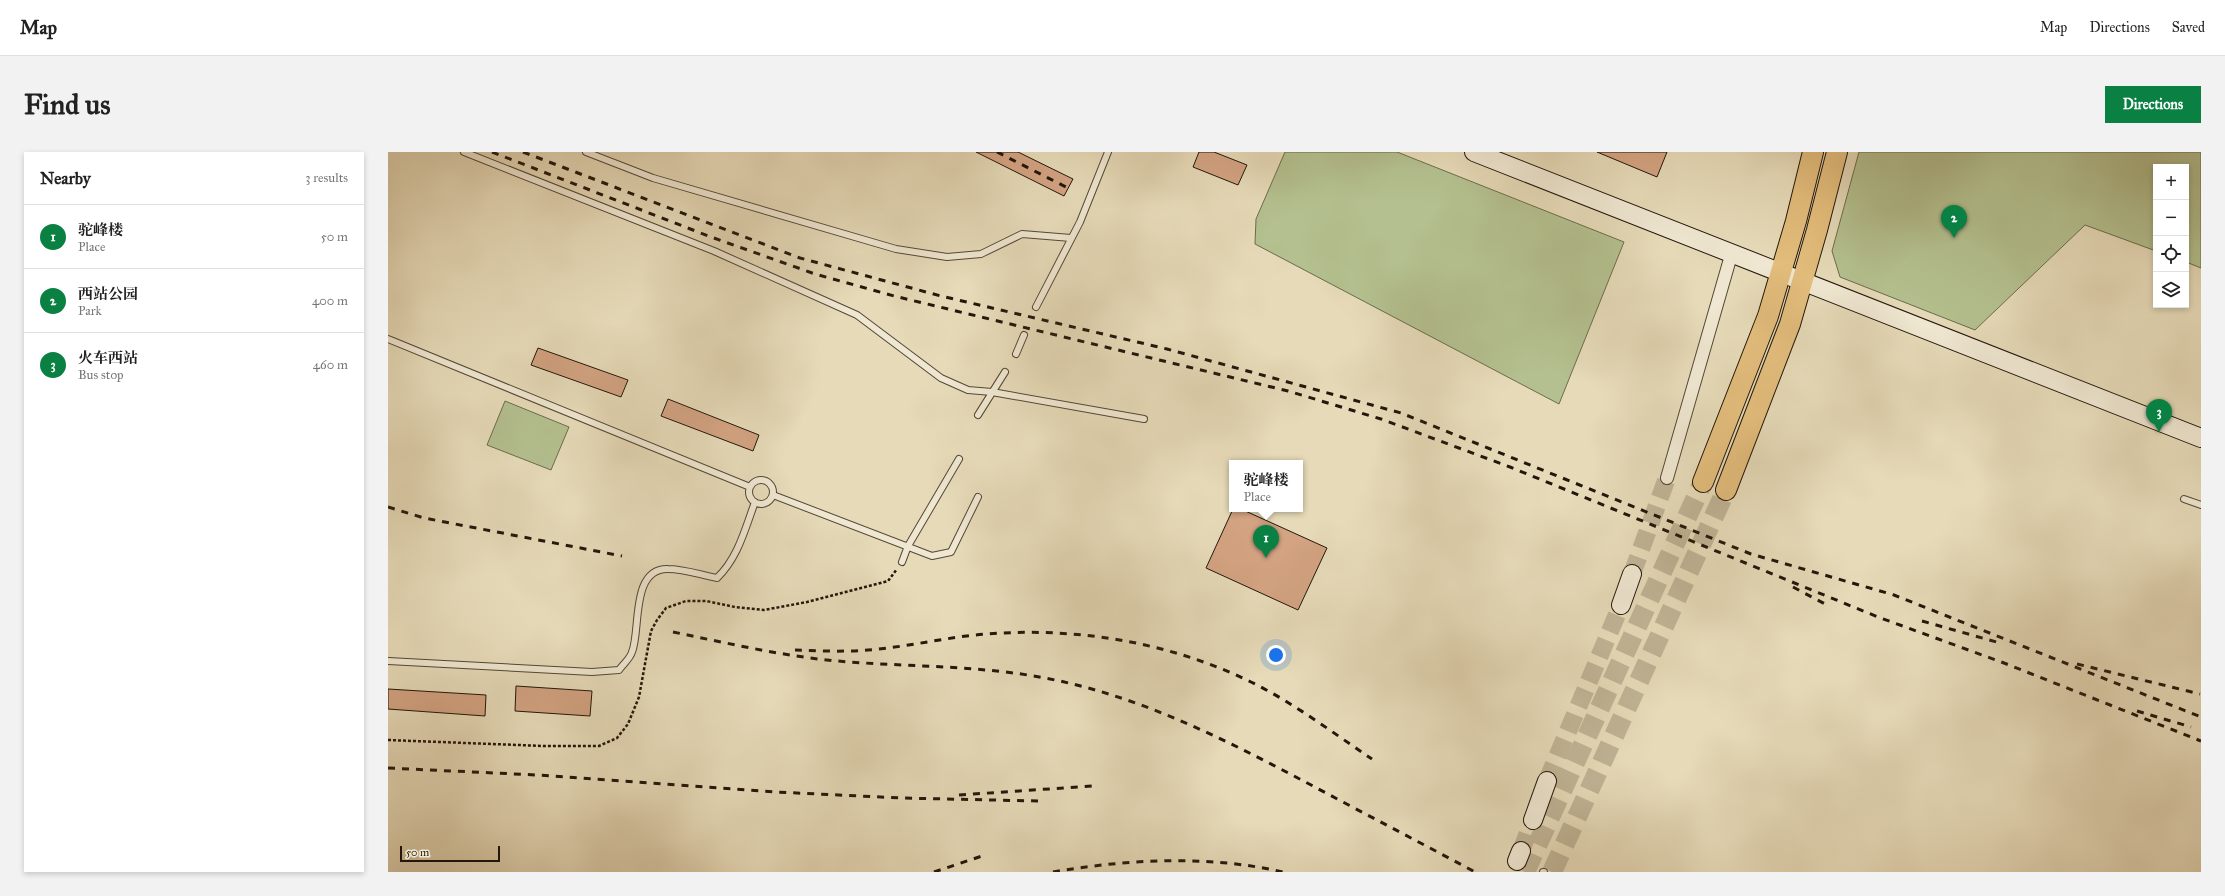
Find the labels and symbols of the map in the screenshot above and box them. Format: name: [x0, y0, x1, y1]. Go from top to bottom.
pin: 2: [1941, 205, 1967, 238]
pin: 3: [2146, 399, 2172, 432]
pin: 1: [1253, 525, 1279, 558]
your location: [1266, 645, 1286, 665]
scale bar: [400, 844, 500, 863]

